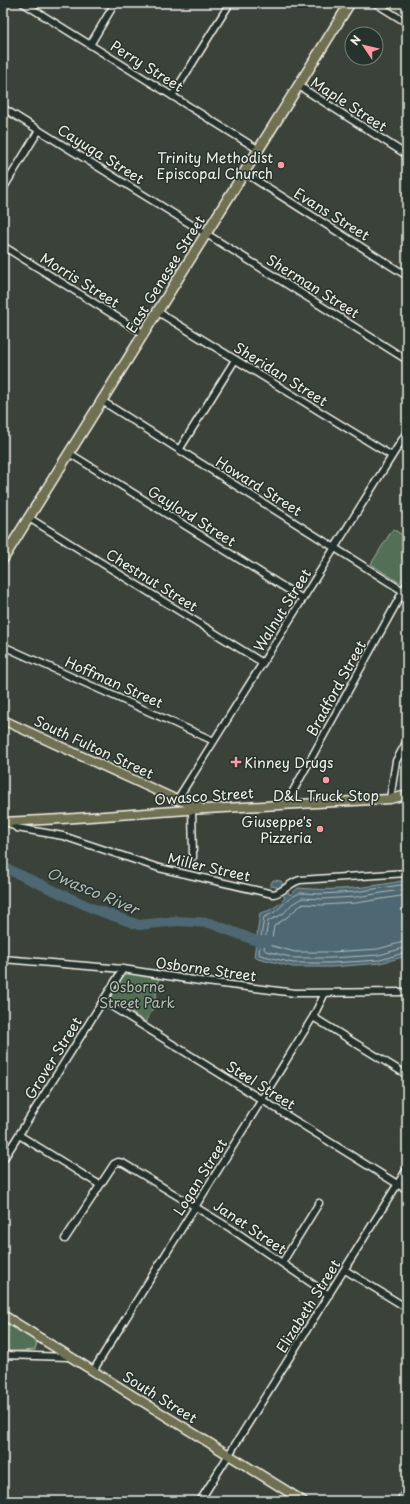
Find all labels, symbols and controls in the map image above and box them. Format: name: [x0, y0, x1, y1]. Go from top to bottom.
north arrow: [344, 26, 384, 66]
text: N: [346, 31, 365, 48]
street label: Perry Street: [107, 35, 188, 97]
street label: Maple Street: [307, 72, 391, 137]
street label: Cayuga Street: [54, 119, 149, 189]
place label: Trinity Methodist Episcopal Church: [157, 147, 273, 184]
marker: Trinity Methodist Episcopal Church: [276, 160, 286, 170]
street label: Evans Street: [290, 182, 374, 246]
street label: East Genesee Street: [120, 211, 210, 337]
street label: Morris Street: [36, 247, 124, 313]
street label: Sherman Street: [263, 249, 363, 323]
street label: Sheridan Street: [230, 337, 332, 411]
street label: Howard Street: [212, 451, 306, 521]
street label: Gaylord Street: [144, 481, 240, 552]
street label: Chestnut Street: [102, 543, 202, 617]
street label: Walnut Street: [248, 564, 316, 656]
street label: Bradford Street: [301, 636, 371, 740]
street label: Hoffman Street: [62, 651, 166, 713]
street label: South Fulton Street: [31, 710, 157, 784]
place label: Kinney Drugs: [244, 752, 333, 773]
marker: Kinney Drugs: [231, 757, 241, 767]
marker: D&L Truck Stop: [321, 775, 331, 785]
street label: Owasco Street: [154, 782, 255, 810]
place label: D&L Truck Stop: [273, 785, 379, 806]
place label: Giuseppe's Pizzeria: [241, 811, 312, 848]
marker: Giuseppe's Pizzeria: [315, 824, 325, 834]
street label: Miller Street: [166, 847, 253, 887]
water label: Owasco River: [44, 860, 144, 921]
street label: Osborne Street: [154, 952, 258, 986]
park label: Osborne Street Park: [99, 976, 176, 1013]
street label: Grover Street: [19, 1013, 87, 1103]
street label: Steel Street: [222, 1055, 300, 1115]
street label: Logan Street: [168, 1134, 232, 1219]
street label: Janet Street: [209, 1195, 291, 1259]
street label: Elizabeth Street: [271, 1255, 345, 1357]
street label: South Street: [119, 1366, 201, 1428]

